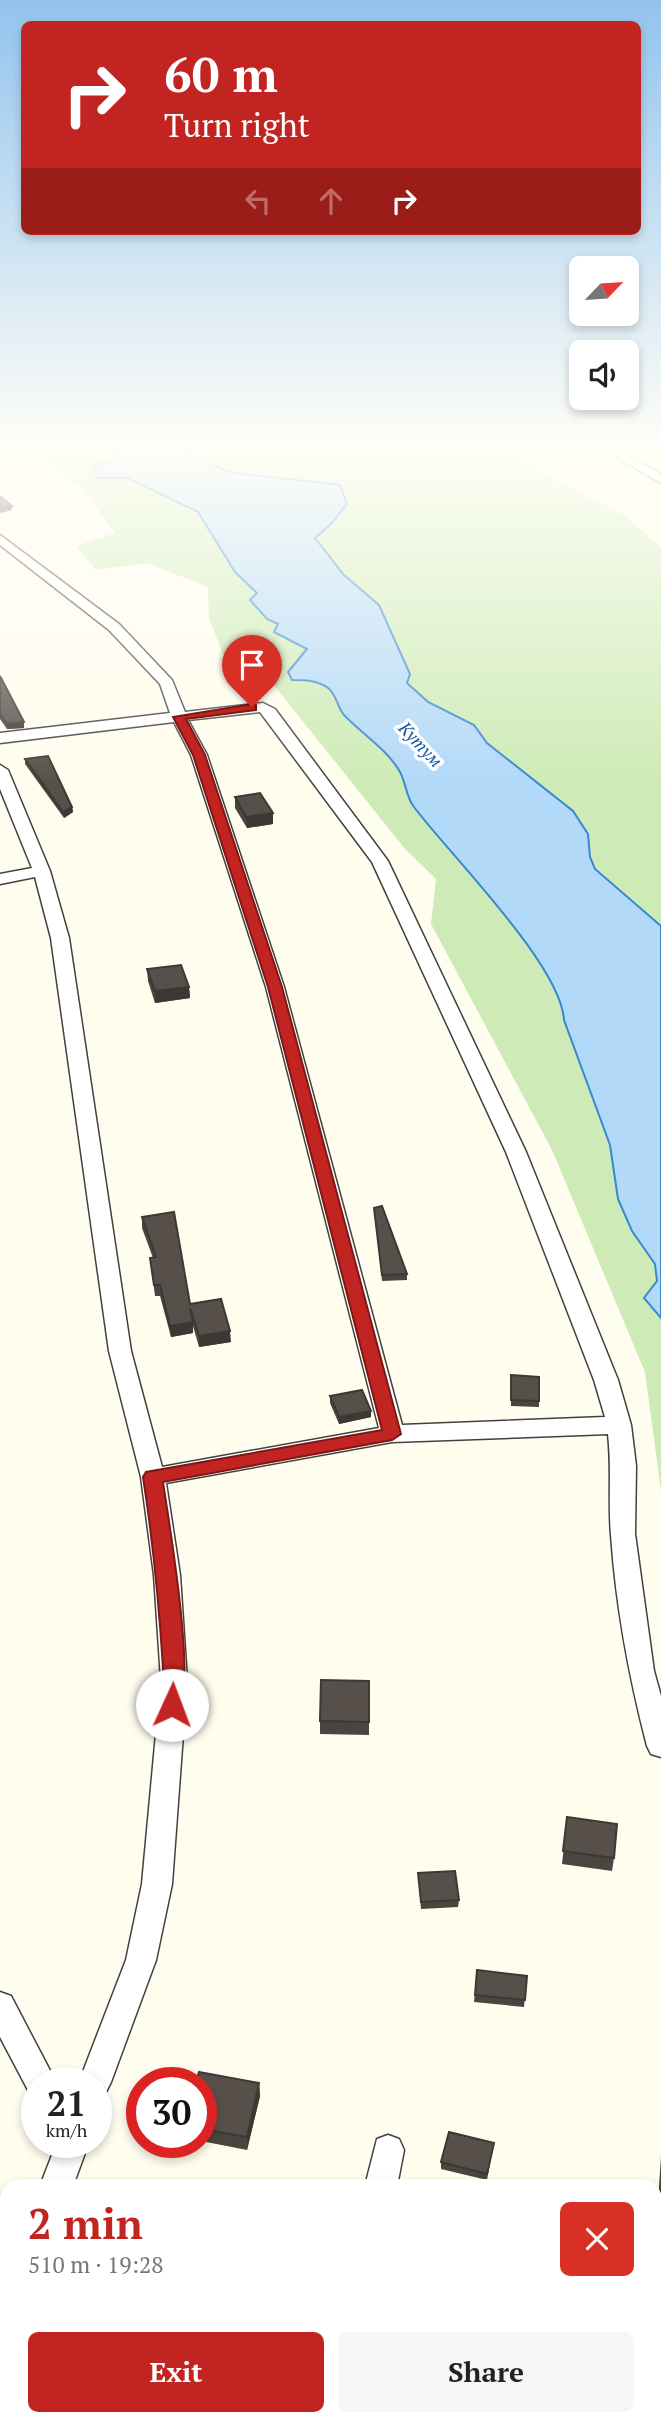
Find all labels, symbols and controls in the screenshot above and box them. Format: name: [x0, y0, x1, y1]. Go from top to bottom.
text: 60 m: [164, 41, 278, 106]
icon: right: [49, 49, 140, 140]
text: Turn right: [164, 104, 310, 146]
icon: left: [239, 182, 277, 220]
icon: ahead: [312, 182, 350, 220]
icon: right: [385, 182, 423, 220]
north arrow: [569, 256, 639, 326]
map controls: [569, 256, 639, 410]
button: sound: [569, 340, 639, 410]
pin: [222, 635, 282, 707]
icon: arrive: [233, 646, 271, 684]
water label: Кутум: [393, 715, 448, 772]
position arrow: [135, 1668, 209, 1742]
speed limit sign: 30: [126, 2067, 217, 2158]
text: 21: [47, 2080, 86, 2126]
text: km/h: [46, 2118, 87, 2142]
text: 2 min: [28, 2195, 143, 2251]
button: close: [560, 2202, 634, 2276]
text: 510 m · 19:28: [28, 2249, 163, 2280]
button: Exit: [28, 2332, 324, 2412]
button: Share: [338, 2332, 634, 2412]

